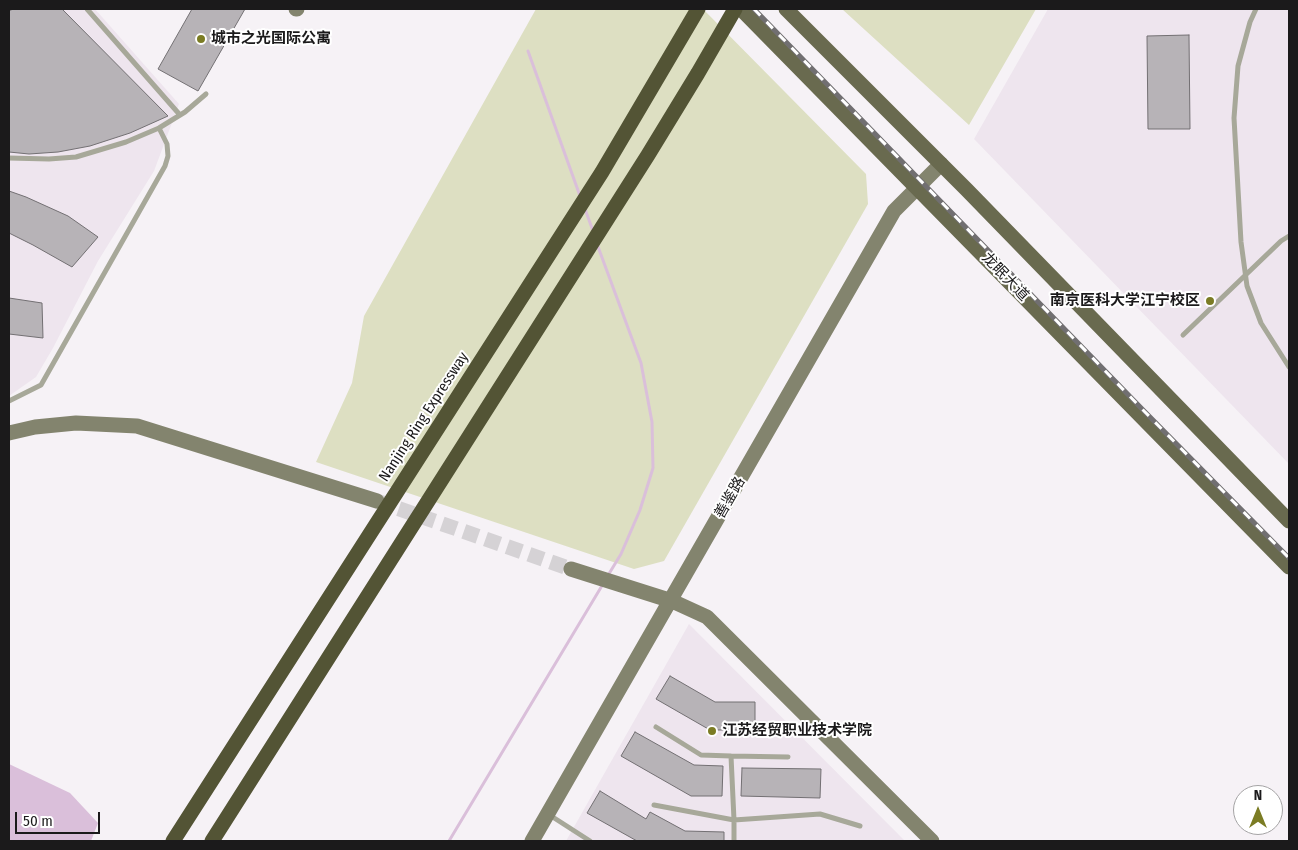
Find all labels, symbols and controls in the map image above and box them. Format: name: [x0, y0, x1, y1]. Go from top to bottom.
place label: 城市之光国际公寓: [211, 30, 331, 48]
marker: 城市之光国际公寓: [195, 33, 207, 45]
street label: 龙眠大道: [978, 249, 1032, 305]
place label: 南京医科大学江宁校区: [1050, 292, 1200, 310]
marker: 南京医科大学江宁校区: [1204, 295, 1216, 307]
street label: Nanjing Ring Expressway: [375, 349, 473, 485]
street label: 善鉴路: [711, 474, 749, 522]
place label: 江苏经贸职业技术学院: [722, 722, 872, 740]
marker: 江苏经贸职业技术学院: [706, 725, 718, 737]
north arrow: [1233, 785, 1283, 835]
text: N: [1254, 787, 1262, 804]
scale bar: [18, 802, 102, 834]
text: 50 m: [23, 812, 53, 830]

